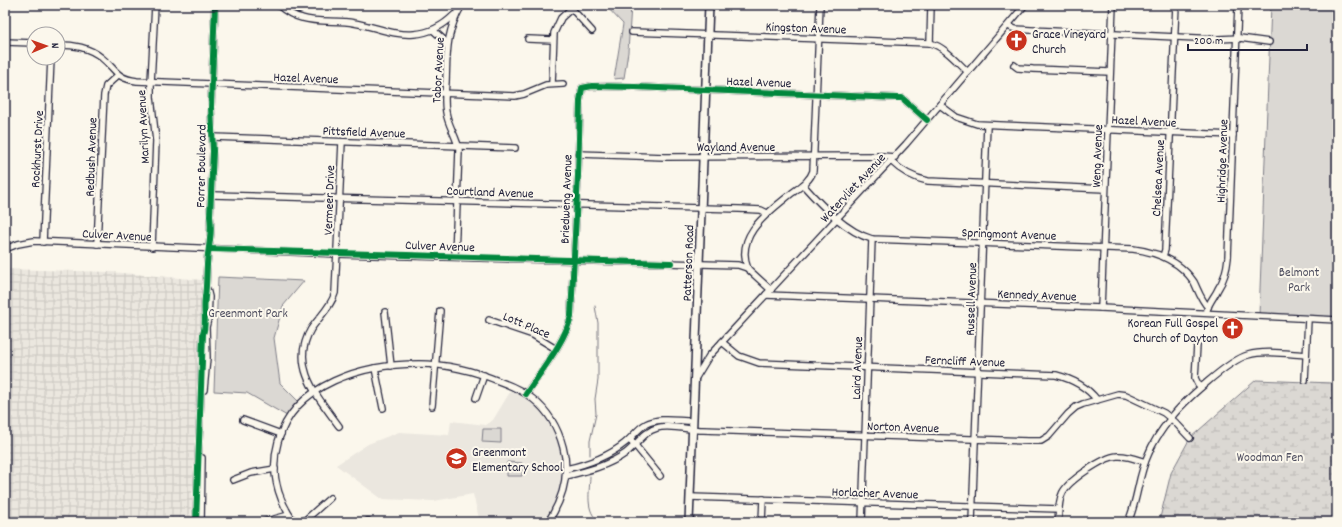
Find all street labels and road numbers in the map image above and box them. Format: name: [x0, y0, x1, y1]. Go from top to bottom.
street label: Kingston Avenue: [765, 19, 847, 40]
street label: Tabor Avenue: [428, 36, 451, 104]
street label: Hazel Avenue: [273, 69, 339, 90]
street label: Hazel Avenue: [726, 73, 792, 94]
street label: Marilyn Avenue: [133, 89, 156, 164]
street label: Rockhurst Drive: [27, 110, 50, 188]
street label: Hazel Avenue: [1111, 111, 1177, 134]
street label: Redbush Avenue: [82, 117, 103, 197]
street label: Highridge Avenue: [1213, 119, 1234, 203]
street label: Pittsfield Avenue: [322, 123, 406, 144]
street label: Forrer Boulevard: [192, 124, 213, 208]
street label: Weng Avenue: [1088, 124, 1109, 188]
street label: Wayland Avenue: [697, 139, 776, 158]
street label: Chelsea Avenue: [1148, 139, 1171, 217]
street label: Watervliet Avenue: [817, 150, 891, 228]
street label: Briedweng Avenue: [556, 154, 579, 244]
street label: Vermeer Drive: [320, 164, 341, 235]
street label: Courtland Avenue: [446, 182, 534, 205]
street label: Patterson Road: [679, 224, 700, 302]
street label: Springmont Avenue: [961, 224, 1057, 247]
street label: Culver Avenue: [82, 225, 152, 248]
street label: Culver Avenue: [405, 237, 475, 258]
street label: Russell Avenue: [962, 262, 983, 336]
street label: Kennedy Avenue: [997, 286, 1077, 307]
street label: Lott Place: [499, 308, 553, 345]
street label: Laird Avenue: [848, 336, 869, 400]
street label: Ferncliff Avenue: [924, 352, 1006, 373]
street label: Norton Avenue: [867, 418, 940, 439]
street label: Horlacher Avenue: [831, 483, 919, 506]

